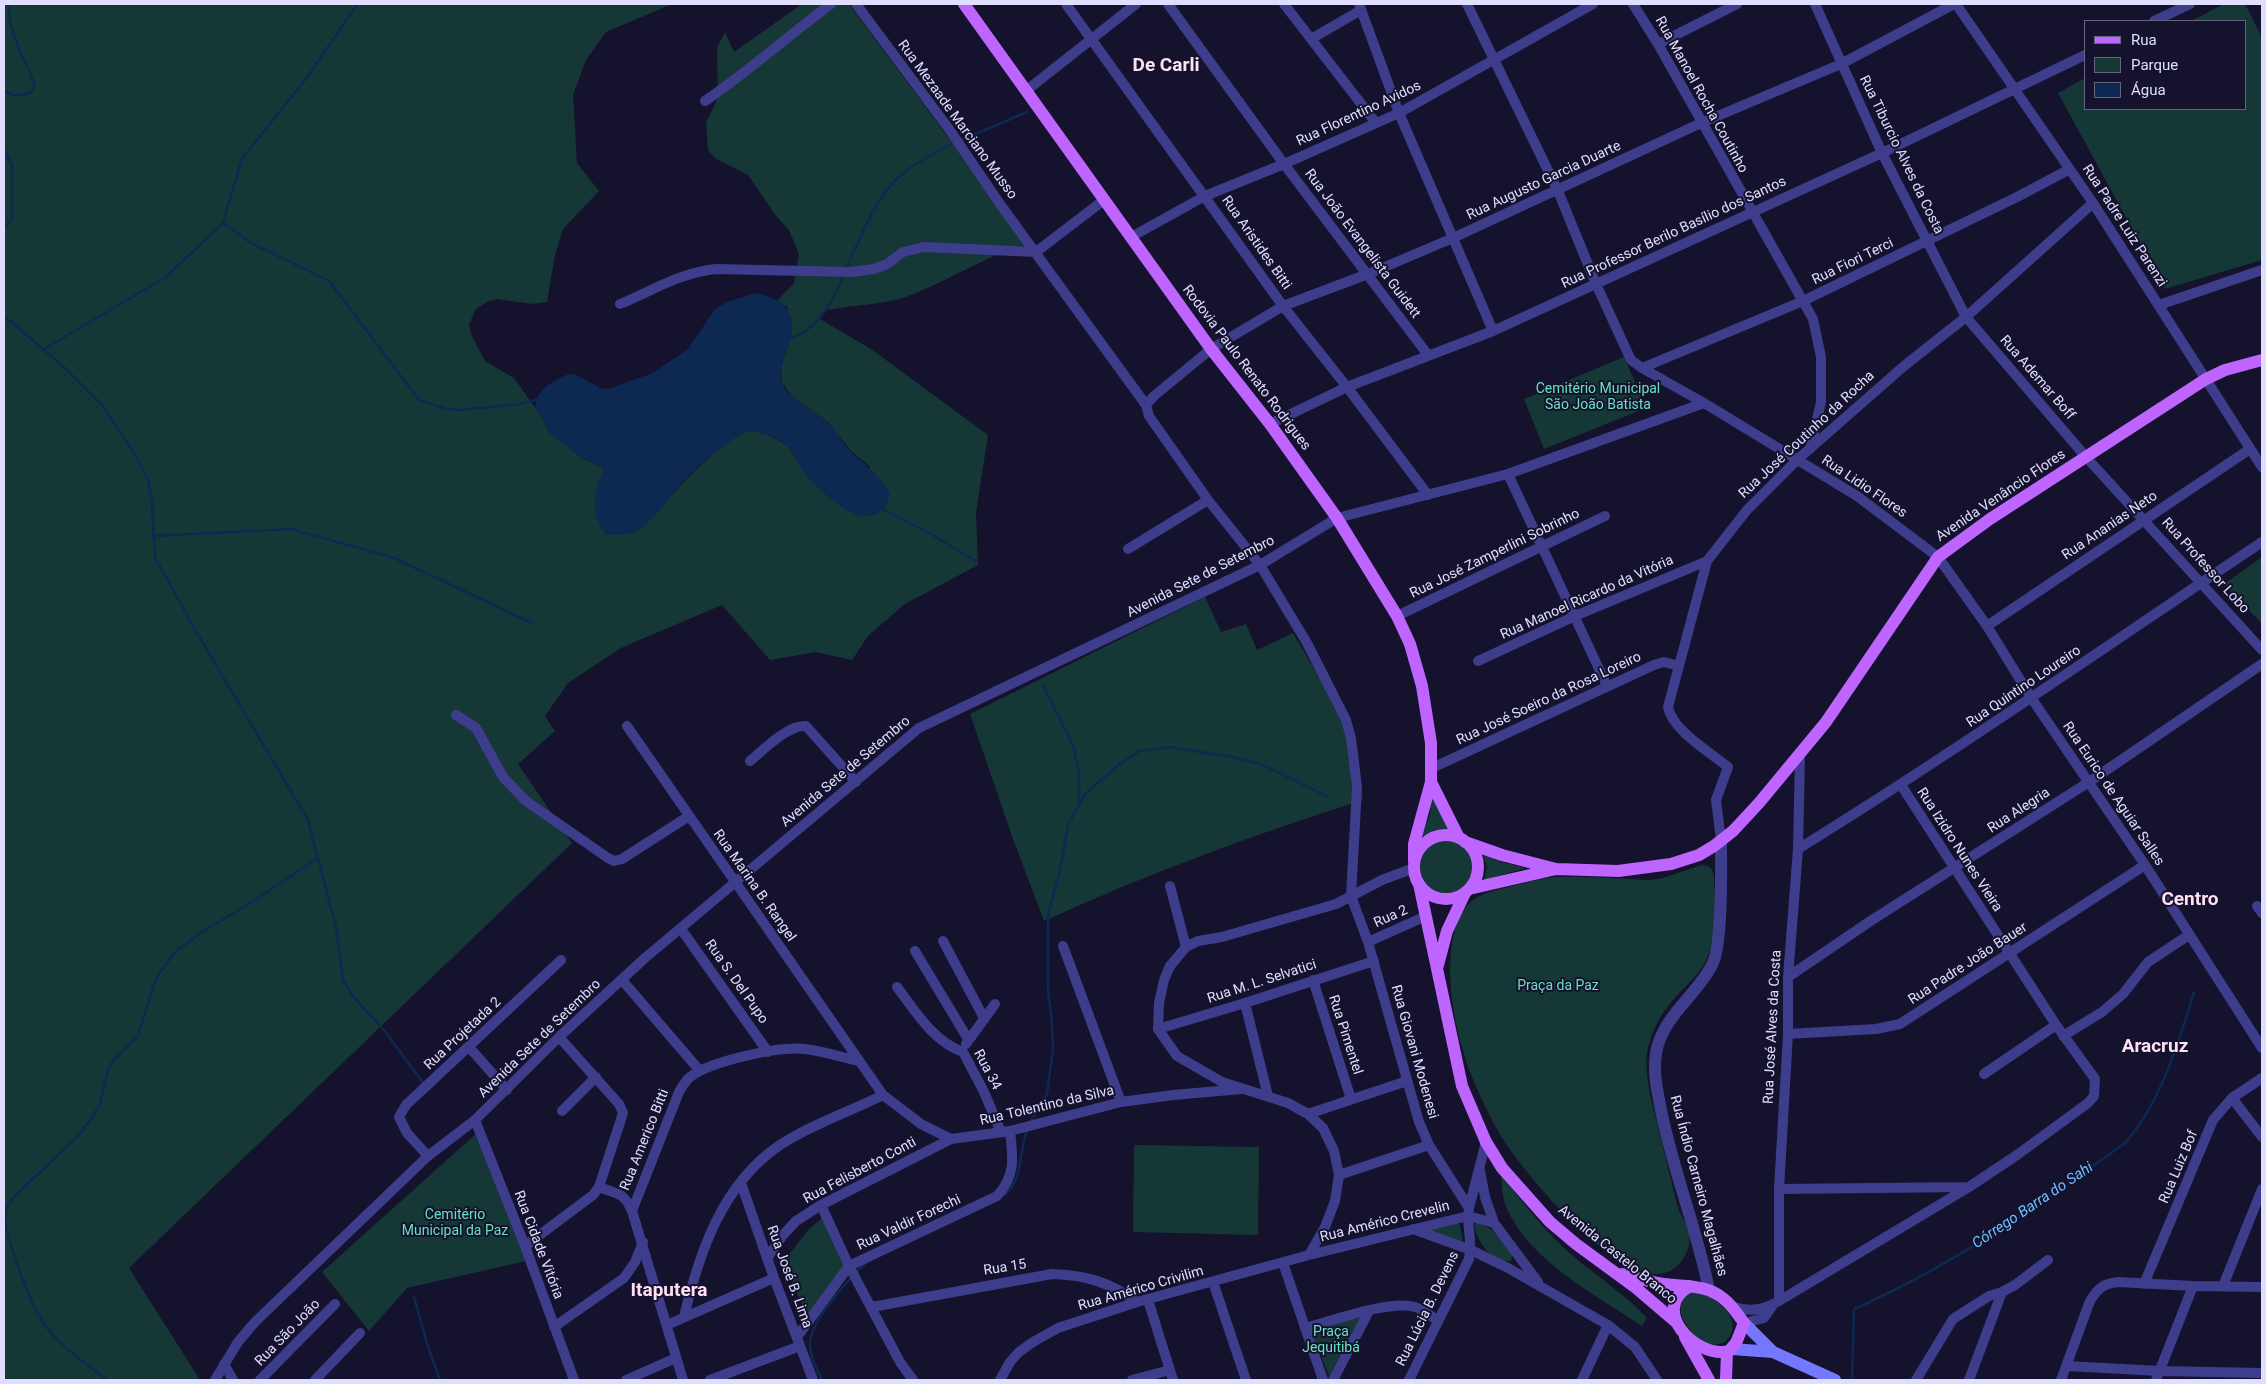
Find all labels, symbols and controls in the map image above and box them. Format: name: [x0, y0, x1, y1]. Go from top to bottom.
street label: Rua Manoel Rocha Coutinho: [1651, 14, 1751, 176]
legend: [2084, 20, 2246, 110]
text: Rua: [2131, 31, 2157, 49]
street label: Rua Mezaade Marciano Musso: [894, 37, 1020, 203]
district label: De Carli: [1133, 55, 1199, 77]
text: Parque: [2131, 56, 2178, 74]
street label: Rua Tiburcio Alves da Costa: [1855, 73, 1947, 237]
street label: Rua Florentino Avidos: [1294, 78, 1424, 150]
text: Água: [2131, 81, 2166, 99]
street label: Rua Augusto Garcia Duarte: [1464, 138, 1624, 224]
street label: Rua Padre Luiz Parenzi: [2078, 162, 2170, 290]
street label: Rua João Evangelista Guidett: [1300, 166, 1424, 322]
street label: Rua Professor Berilo Basílio dos Santos: [1559, 173, 1789, 293]
street label: Rua Aristides Bitti: [1217, 193, 1295, 293]
street label: Rua Fiori Terci: [1809, 235, 1897, 289]
street label: Rodovia Paulo Renato Rodrigues: [1178, 282, 1314, 454]
street label: Rua Ademar Boff: [1996, 332, 2078, 424]
street label: Rua José Coutinho da Rocha: [1736, 368, 1878, 502]
park label: Cemitério Municipal São João Batista: [1536, 381, 1660, 414]
street label: Avenida Venâncio Flores: [1933, 446, 2069, 546]
street label: Rua Lidio Flores: [1818, 452, 1910, 522]
street label: Rua Ananias Neto: [2059, 488, 2161, 564]
street label: Rua José Zamperlini Sobrinho: [1407, 506, 1583, 602]
street label: Rua Professor Lobo: [2158, 515, 2252, 617]
street label: Avenida Sete de Setembro: [1124, 532, 1278, 622]
street label: Rua Manoel Ricardo da Vitória: [1498, 552, 1676, 644]
street label: Rua Quintino Loureiro: [1964, 642, 2084, 732]
street label: Rua José Soeiro da Rosa Loreiro: [1454, 649, 1644, 749]
street label: Avenida Sete de Setembro: [778, 713, 914, 831]
street label: Rua Eurico de Aguiar Salles: [2058, 719, 2168, 869]
street label: Rua Izidro Nunes Vieira: [1913, 785, 2005, 915]
street label: Rua Alegria: [1985, 785, 2053, 837]
street label: Rua Marina B. Rangel: [709, 827, 799, 945]
district label: Centro: [2161, 889, 2219, 911]
street label: Rua 2: [1371, 902, 1411, 932]
street label: Rua Padre João Bauer: [1905, 919, 2031, 1009]
street label: Rua S. Del Pupo: [701, 937, 771, 1027]
street label: Rua José Alves da Costa: [1761, 950, 1785, 1104]
street label: Rua M. L. Selvatici: [1205, 956, 1319, 1008]
street label: Avenida Sete de Setembro: [475, 976, 605, 1102]
park label: Praça da Paz: [1517, 978, 1599, 994]
street label: Rua Giovani Modenesi: [1387, 983, 1441, 1121]
street label: Rua Pimentel: [1324, 993, 1366, 1077]
street label: Rua Projetada 2: [421, 994, 505, 1074]
district label: Aracruz: [2122, 1036, 2188, 1058]
street label: Rua 34: [969, 1047, 1005, 1093]
street label: Rua Tolentino da Silva: [978, 1082, 1116, 1130]
street label: Rua Americo Bitti: [617, 1087, 673, 1193]
street label: Rua Índio Carneiro Magalhães: [1666, 1094, 1730, 1278]
street label: Rua Luiz Bof: [2156, 1128, 2202, 1206]
street label: Rua Felisberto Conti: [801, 1134, 919, 1208]
water label: Córrego Barra do Sahi: [1969, 1159, 2097, 1253]
street label: Rua Cidade Vitória: [510, 1188, 566, 1302]
street label: Rua Valdir Forechi: [854, 1192, 964, 1254]
street label: Rua Américo Crevelin: [1318, 1198, 1452, 1246]
street label: Avenida Castelo Branco: [1554, 1202, 1680, 1308]
park label: Cemitério Municipal da Paz: [402, 1207, 508, 1240]
street label: Rua José B. Lima: [763, 1223, 815, 1331]
street label: Rua Lúcia B. Devens: [1393, 1249, 1463, 1369]
street label: Rua 15: [982, 1256, 1028, 1280]
street label: Rua Américo Crivilim: [1076, 1263, 1206, 1315]
district label: Itaputera: [631, 1280, 707, 1302]
street label: Rua São João: [252, 1296, 324, 1370]
park label: Praça Jequitibá: [1302, 1324, 1360, 1356]

